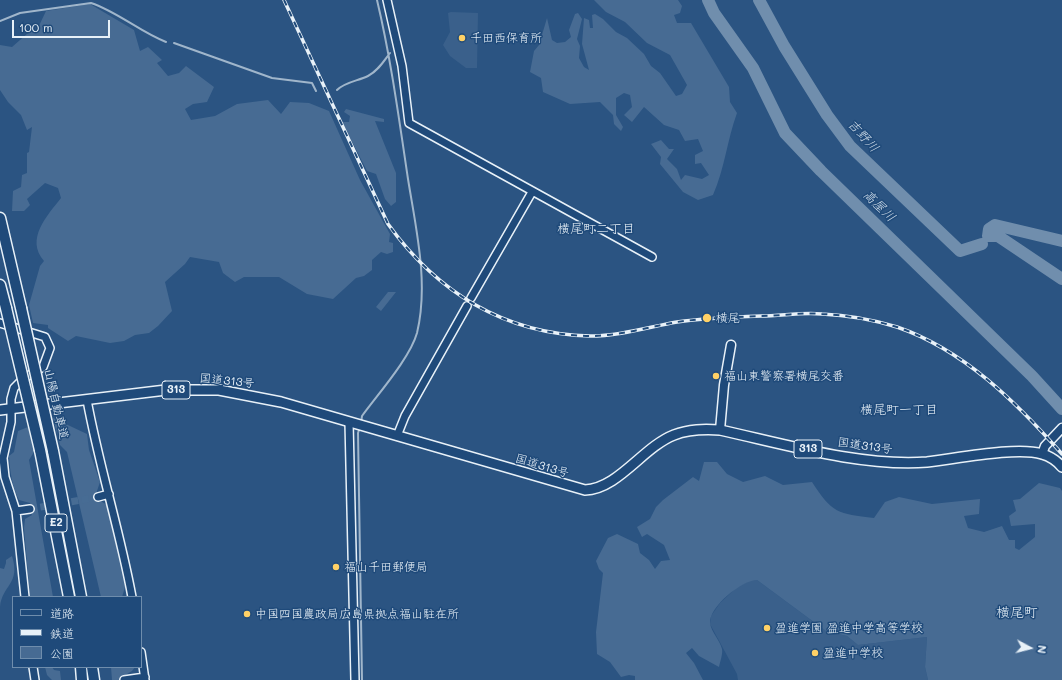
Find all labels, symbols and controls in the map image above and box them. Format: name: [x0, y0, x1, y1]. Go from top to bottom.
scale bar: [14, 12, 112, 38]
text: 100 m: [19, 19, 53, 35]
place label: 千田西保育所: [470, 31, 542, 45]
marker: 千田西保育所: [457, 33, 467, 43]
water label: 吉野川: [844, 116, 882, 156]
water label: 高屋川: [860, 187, 898, 225]
district label: 横尾町二丁目: [557, 221, 635, 237]
place label: 横尾: [716, 311, 740, 325]
marker: 横尾: [701, 312, 713, 324]
street label: 山陽自動車道: [41, 367, 71, 441]
place label: 福山東警察署横尾交番: [724, 369, 844, 383]
street label: 国道313号: [199, 371, 255, 391]
marker: 福山東警察署横尾交番: [711, 371, 721, 381]
road number: 313: [162, 381, 190, 399]
district label: 横尾町一丁目: [860, 402, 938, 418]
street label: 国道313号: [837, 435, 893, 457]
road number: 313: [794, 440, 822, 458]
street label: 国道313号: [513, 451, 571, 481]
road number: E2: [45, 514, 67, 532]
place label: 福山千田郵便局: [344, 560, 428, 574]
marker: 福山千田郵便局: [331, 562, 341, 572]
legend: [12, 596, 142, 668]
text: 道路: [50, 605, 74, 621]
district label: 横尾町: [996, 605, 1038, 621]
place label: 中国四国農政局広島県拠点福山駐在所: [255, 607, 459, 621]
marker: 中国四国農政局広島県拠点福山駐在所: [242, 609, 252, 619]
place label: 盈進学園 盈進中学高等学校: [775, 621, 923, 635]
marker: 盈進学園 盈進中学高等学校: [762, 623, 772, 633]
text: 鉄道: [50, 625, 74, 641]
north arrow: [1010, 628, 1050, 668]
text: N: [1034, 644, 1050, 655]
text: 公園: [50, 645, 74, 661]
place label: 盈進中学校: [823, 646, 883, 660]
marker: 盈進中学校: [810, 648, 820, 658]

